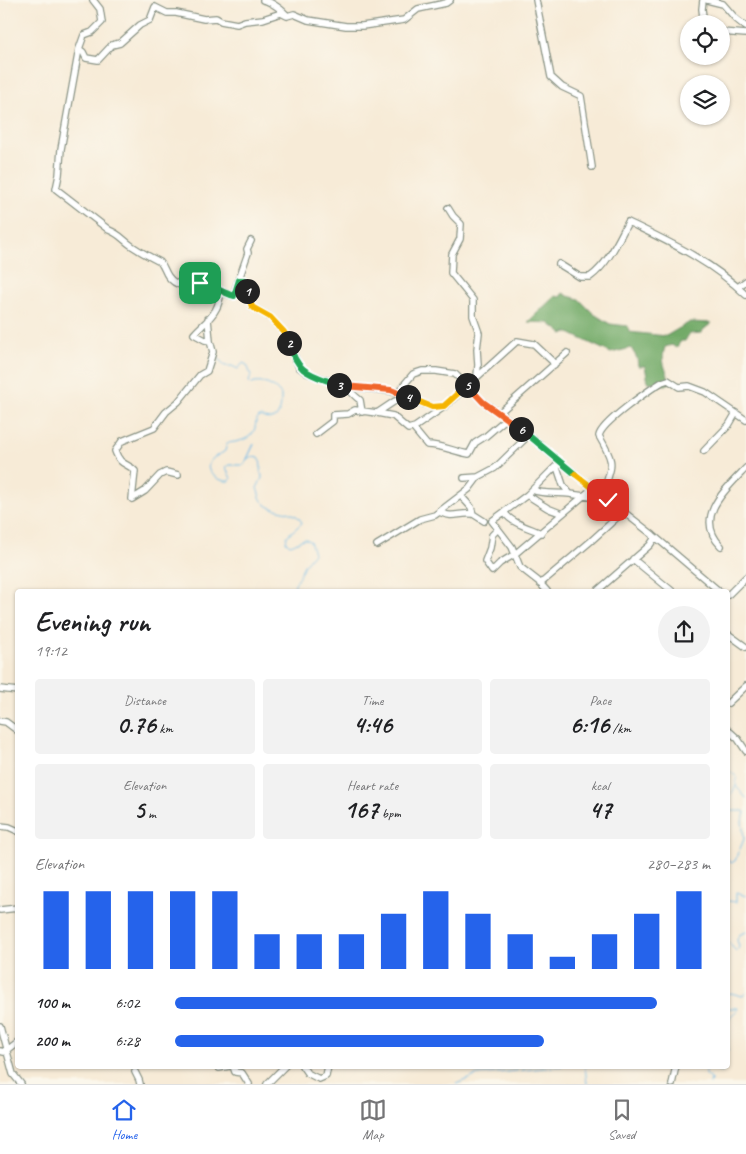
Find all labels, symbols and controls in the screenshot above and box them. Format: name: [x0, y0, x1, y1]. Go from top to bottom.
map controls: [680, 15, 730, 125]
button: locate: [680, 15, 730, 65]
button: layers: [680, 75, 730, 125]
pin: [179, 262, 221, 304]
icon: arrive: [186, 269, 214, 297]
pin: 1: [234, 278, 260, 304]
text: 1: [244, 283, 251, 300]
pin: 2: [276, 330, 302, 356]
text: 2: [286, 335, 293, 352]
pin: 3: [326, 372, 352, 398]
pin: 5: [454, 372, 480, 398]
text: 3: [336, 377, 343, 394]
text: 5: [464, 377, 471, 394]
pin: 4: [396, 384, 420, 410]
text: 4: [405, 389, 412, 406]
pin: 6: [508, 416, 534, 442]
text: 6: [518, 421, 525, 438]
pin: [587, 479, 629, 521]
icon: check: [594, 486, 622, 514]
text: Evening run: [35, 604, 150, 639]
button: share: [658, 606, 710, 658]
text: 19:12: [35, 641, 67, 661]
text: Distance: [124, 692, 166, 709]
text: Time: [362, 692, 383, 709]
text: Pace: [589, 692, 611, 709]
text: 0.76: [117, 709, 156, 741]
text: 4:46: [353, 709, 392, 741]
text: 6:16: [569, 709, 609, 741]
text: km: [156, 720, 173, 737]
text: /km: [609, 720, 631, 737]
text: Elevation: [123, 777, 166, 794]
text: Heart rate: [347, 777, 398, 794]
text: kcal: [591, 777, 609, 794]
text: 5: [134, 794, 145, 826]
text: 167: [344, 794, 378, 826]
text: 47: [589, 794, 611, 826]
text: m: [145, 805, 156, 822]
text: bpm: [378, 805, 401, 822]
text: Elevation: [35, 854, 84, 874]
text: 280–283 m: [647, 854, 710, 874]
text: 100 m: [35, 993, 70, 1013]
text: 6:02: [115, 993, 140, 1013]
text: 200 m: [35, 1031, 70, 1051]
text: 6:28: [115, 1031, 140, 1051]
tab: Home: [110, 1096, 138, 1143]
tab: Map: [359, 1096, 387, 1143]
tab: Saved: [608, 1096, 636, 1143]

